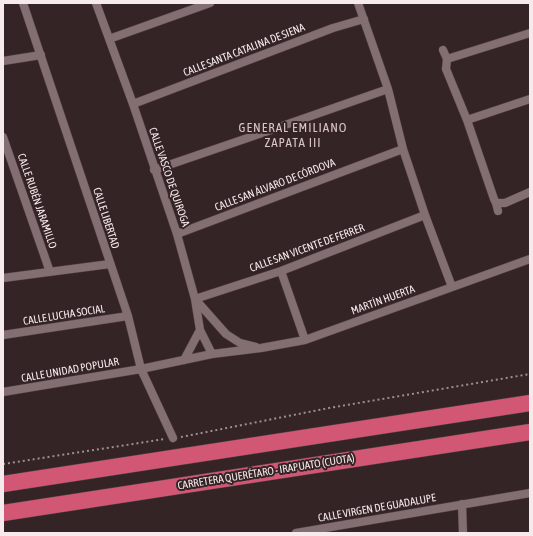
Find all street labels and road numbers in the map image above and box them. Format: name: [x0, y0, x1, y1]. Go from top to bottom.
street label: CALLE SANTA CATALINA DE SIENA: [181, 21, 307, 79]
street label: CALLE VASCO DE QUIROGA: [146, 126, 192, 228]
street label: CALLE RUBÉN JARAMILLO: [15, 152, 59, 250]
street label: CALLE SAN ÁLVARO DE CÓRDOVA: [213, 156, 337, 214]
street label: CALLE LIBERTAD: [90, 186, 122, 250]
street label: CALLE SAN VICENTE DE FERRER: [248, 221, 366, 275]
street label: MARTÍN HUERTA: [349, 282, 417, 318]
street label: CALLE LUCHA SOCIAL: [22, 302, 106, 328]
street label: CALLE UNIDAD POPULAR: [20, 355, 120, 385]
street label: CARRETERA QUERÉTARO - IRAPUATO (CUOTA): [177, 451, 355, 493]
street label: CALLE VIRGEN DE GUADALUPE: [317, 491, 437, 525]

